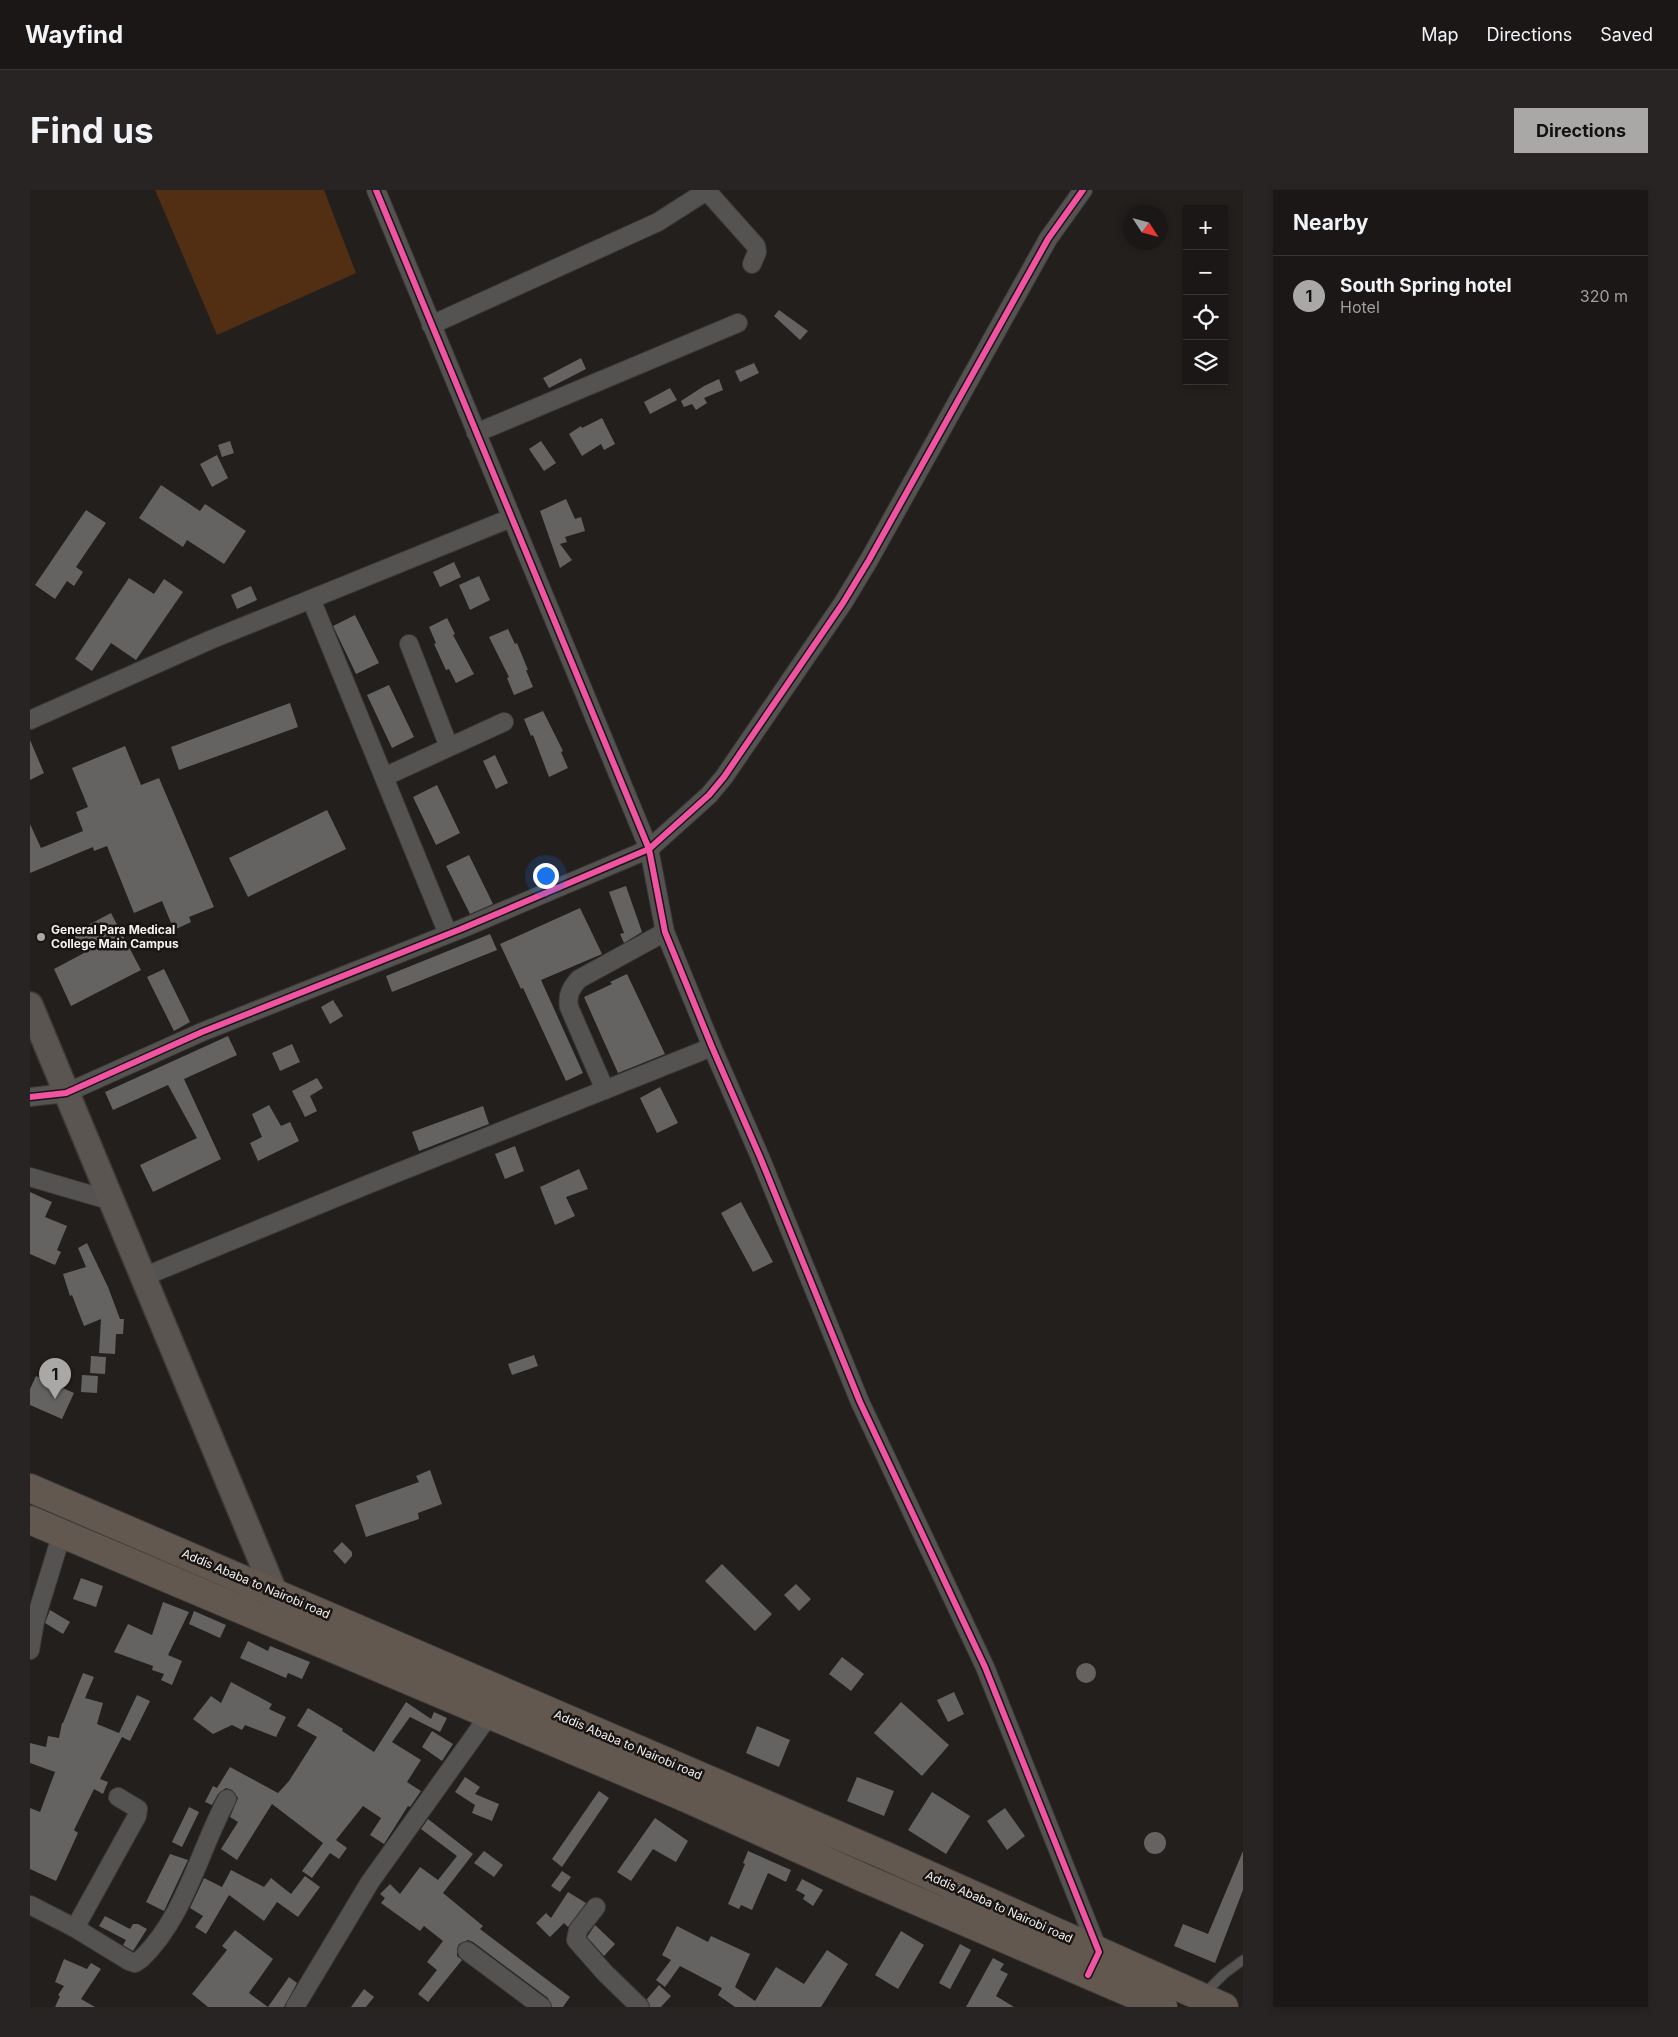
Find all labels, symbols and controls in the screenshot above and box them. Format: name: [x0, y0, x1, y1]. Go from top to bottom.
text: Wayfind: [25, 20, 123, 49]
text: Map: [1421, 24, 1459, 45]
text: Directions: [1487, 24, 1572, 45]
text: Saved: [1600, 24, 1653, 45]
button: Directions: [1514, 108, 1648, 153]
text: Find us: [30, 109, 154, 151]
north arrow: [1123, 205, 1168, 250]
map controls: [1183, 205, 1228, 385]
button: +: [1183, 205, 1228, 250]
text: Nearby: [1293, 210, 1368, 235]
button: −: [1183, 250, 1228, 295]
text: South Spring hotel: [1340, 274, 1512, 297]
text: 1: [1306, 286, 1312, 306]
text: 320 m: [1580, 286, 1628, 306]
button: locate: [1183, 295, 1228, 340]
text: Hotel: [1340, 297, 1380, 317]
button: layers: [1183, 340, 1228, 385]
your location: [533, 863, 559, 889]
place label: General Para Medical College Main Campus: [51, 922, 179, 951]
marker: General Para Medical College Main Campus: [35, 931, 47, 943]
pin: 1: [39, 1358, 71, 1399]
street label: Addis Ababa to Nairobi road: [180, 1545, 333, 1622]
street label: Addis Ababa to Nairobi road: [552, 1706, 705, 1783]
street label: Addis Ababa to Nairobi road: [923, 1867, 1075, 1946]

